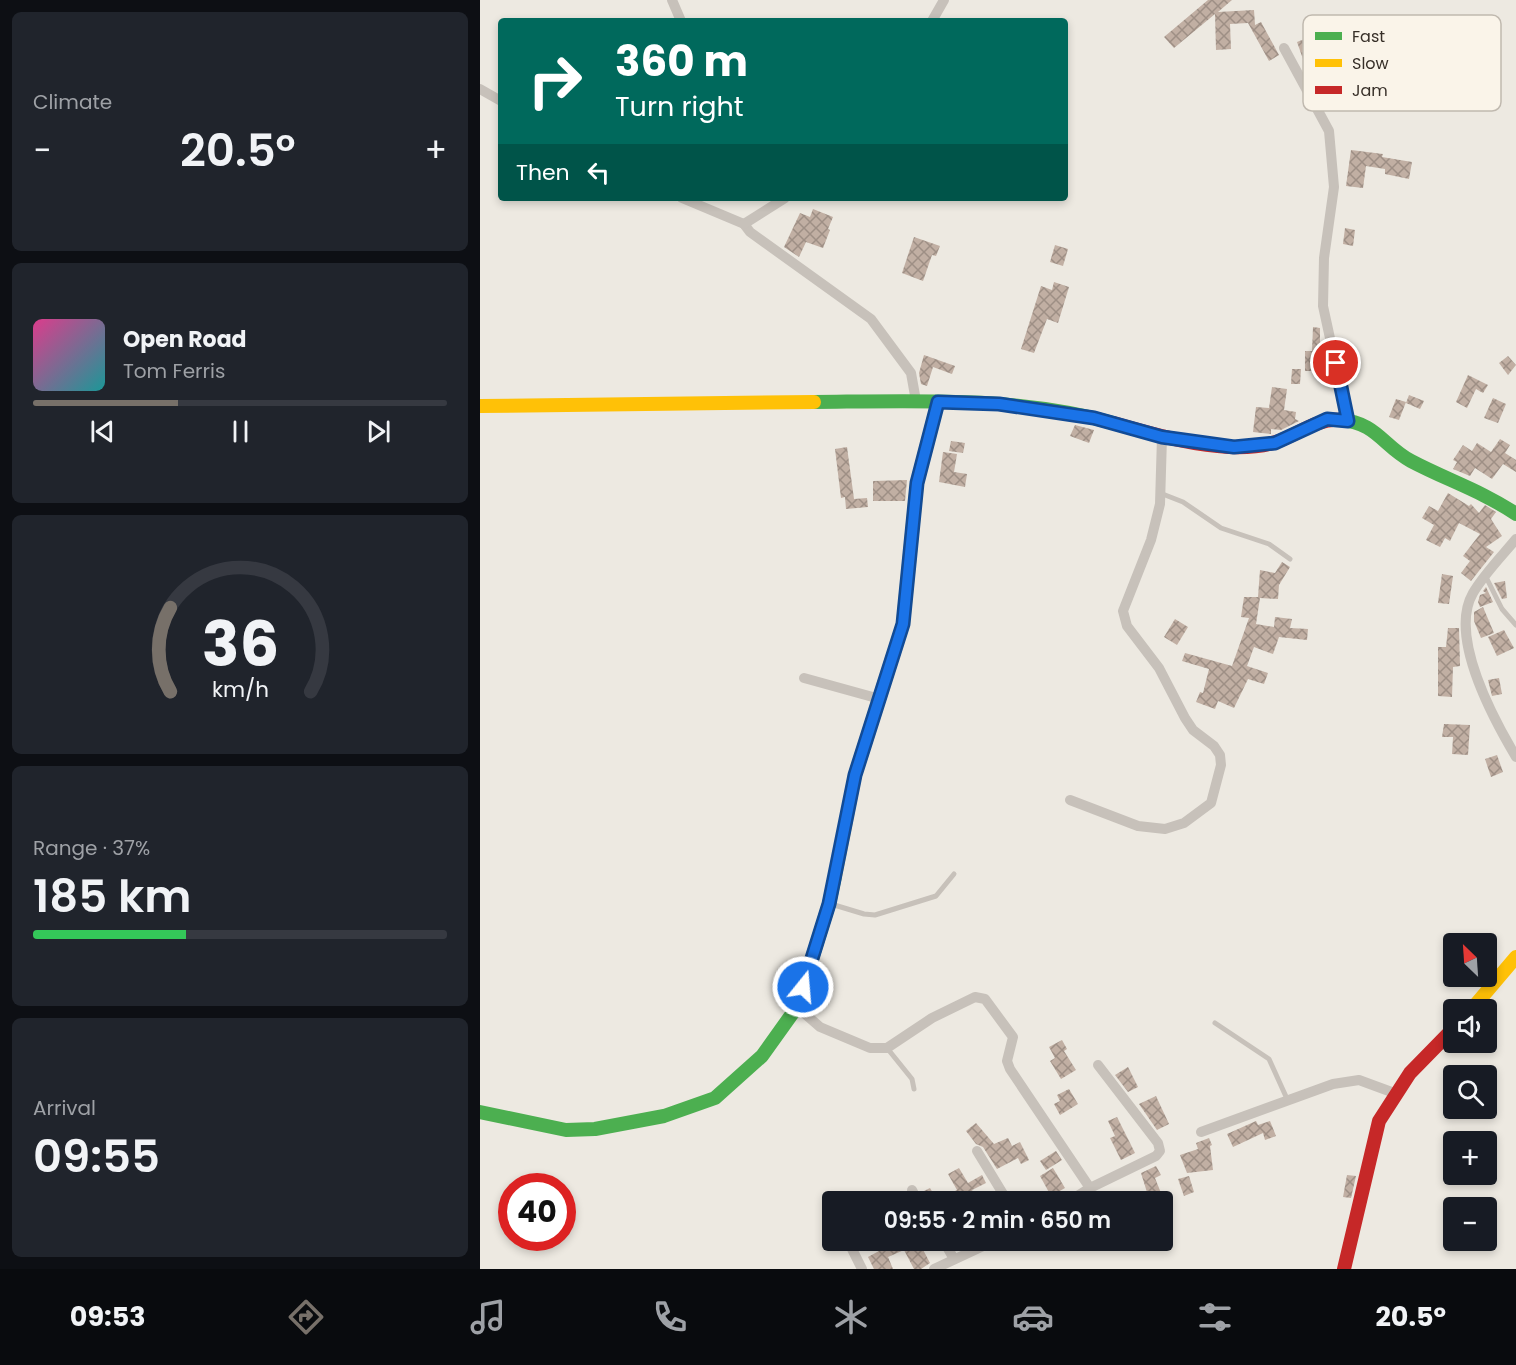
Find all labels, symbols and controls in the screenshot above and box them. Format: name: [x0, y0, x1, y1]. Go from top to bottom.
legend: [1303, 15, 1501, 111]
text: Fast: [1352, 25, 1385, 48]
text: 360 m: [615, 32, 748, 91]
icon: right: [516, 42, 594, 120]
text: Slow: [1352, 52, 1389, 75]
text: Jam: [1352, 79, 1388, 102]
text: Climate: [33, 88, 112, 116]
text: Turn right: [615, 88, 744, 125]
text: 20.5°: [180, 119, 296, 182]
text: −: [33, 127, 51, 174]
text: +: [424, 127, 447, 174]
icon: left: [582, 156, 615, 189]
text: Then: [516, 157, 570, 188]
text: Open Road: [123, 324, 247, 355]
pin: [1310, 337, 1361, 388]
icon: arrive: [1319, 346, 1352, 379]
text: Tom Ferris: [123, 357, 225, 385]
icon: previous: [86, 415, 119, 448]
icon: pause: [224, 415, 257, 448]
icon: next: [362, 415, 395, 448]
text: 36: [201, 600, 279, 688]
text: km/h: [211, 674, 269, 705]
text: Range · 37%: [33, 834, 150, 862]
text: 185 km: [33, 865, 191, 928]
north arrow: [1443, 933, 1497, 987]
map controls: [1443, 933, 1497, 1251]
position arrow: [771, 955, 835, 1019]
button: sound: [1443, 999, 1497, 1053]
button: search: [1443, 1065, 1497, 1119]
text: Arrival: [33, 1094, 96, 1122]
text: 09:55: [33, 1125, 160, 1188]
button: +: [1443, 1131, 1497, 1185]
speed limit sign: 40: [498, 1173, 576, 1251]
button: −: [1443, 1197, 1497, 1251]
text: 09:55 · 2 min · 650 m: [884, 1205, 1111, 1236]
icon: directions: [285, 1296, 327, 1338]
icon: music: [467, 1296, 509, 1338]
icon: phone: [649, 1296, 691, 1338]
icon: climate: [830, 1296, 872, 1338]
icon: car: [1012, 1296, 1054, 1338]
icon: filters: [1194, 1296, 1236, 1338]
text: 09:53: [70, 1298, 146, 1335]
text: 20.5°: [1375, 1298, 1446, 1335]

